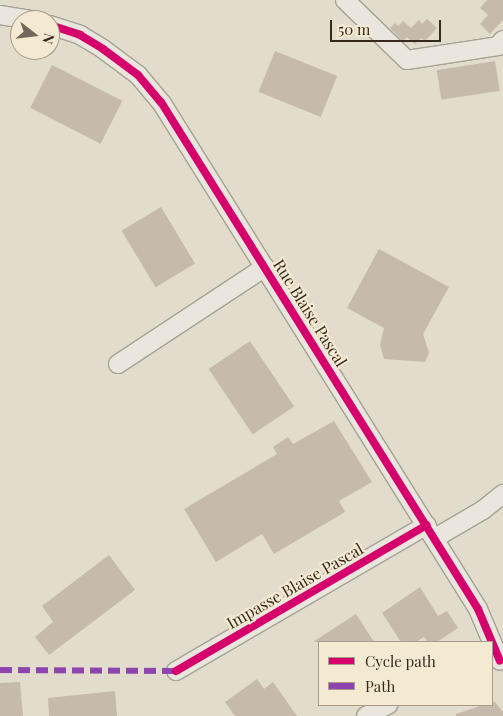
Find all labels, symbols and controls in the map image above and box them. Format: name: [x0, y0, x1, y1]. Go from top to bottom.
north arrow: [10, 10, 60, 60]
scale bar: [333, 10, 444, 42]
text: 50 m: [338, 19, 370, 39]
text: N: [38, 32, 59, 46]
street label: Rue Blaise Pascal: [269, 256, 351, 370]
street label: Impasse Blaise Pascal: [223, 539, 367, 633]
legend: [318, 641, 493, 706]
text: Cycle path: [365, 651, 436, 671]
text: Path: [365, 676, 395, 696]

